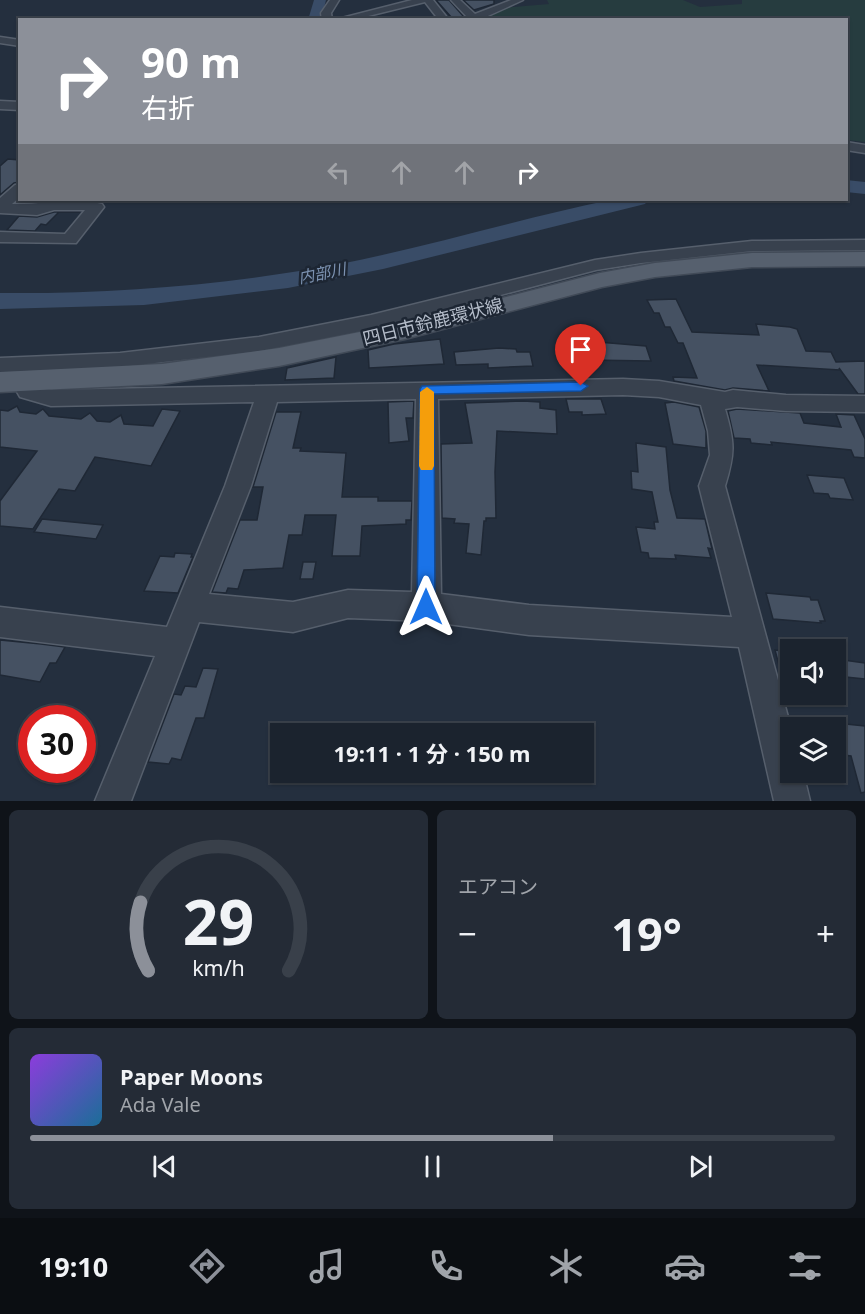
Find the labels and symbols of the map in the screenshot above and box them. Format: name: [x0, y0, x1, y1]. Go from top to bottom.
water label: 内部川: [296, 257, 350, 288]
street label: 四日市鈴鹿環状線: [360, 292, 506, 350]
pin: [555, 324, 606, 386]
position arrow: [394, 575, 458, 639]
speed limit sign: 30: [18, 705, 96, 783]

